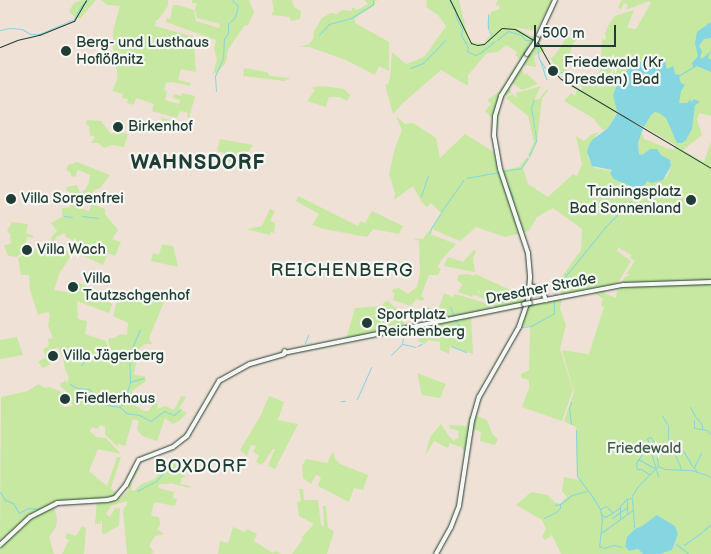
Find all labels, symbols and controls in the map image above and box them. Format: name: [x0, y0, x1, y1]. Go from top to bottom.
scale bar: [536, 15, 618, 47]
text: 500 m: [542, 24, 585, 43]
place label: Berg- und Lusthaus Hoflößnitz: [76, 33, 210, 68]
marker: Berg- und Lusthaus Hoflößnitz: [60, 45, 72, 57]
place label: Friedewald (Kr Dresden) Bad: [564, 53, 663, 88]
marker: Friedewald (Kr Dresden) Bad: [546, 64, 560, 78]
place label: Birkenhof: [128, 118, 193, 136]
marker: Birkenhof: [112, 121, 124, 133]
district label: WAHNSDORF: [129, 151, 267, 175]
place label: Trainingsplatz Bad Sonnenland: [569, 182, 681, 217]
place label: Villa Sorgenfrei: [21, 190, 124, 208]
marker: Villa Sorgenfrei: [5, 193, 17, 205]
marker: Trainingsplatz Bad Sonnenland: [685, 194, 697, 206]
place label: Villa Wach: [37, 241, 106, 259]
marker: Villa Wach: [21, 244, 33, 256]
district label: REICHENBERG: [269, 260, 415, 282]
place label: Villa Tautzschgenhof: [83, 269, 190, 304]
street label: Dresdner Straße: [484, 269, 598, 309]
marker: Villa Tautzschgenhof: [67, 281, 79, 293]
place label: Sportplatz Reichenberg: [377, 305, 465, 340]
marker: Sportplatz Reichenberg: [361, 317, 373, 329]
place label: Villa Jägerberg: [63, 347, 165, 365]
marker: Villa Jägerberg: [47, 350, 59, 362]
place label: Fiedlerhaus: [75, 390, 155, 408]
marker: Fiedlerhaus: [59, 393, 71, 405]
park label: Friedewald: [607, 440, 681, 458]
district label: BOXDORF: [154, 456, 248, 478]

